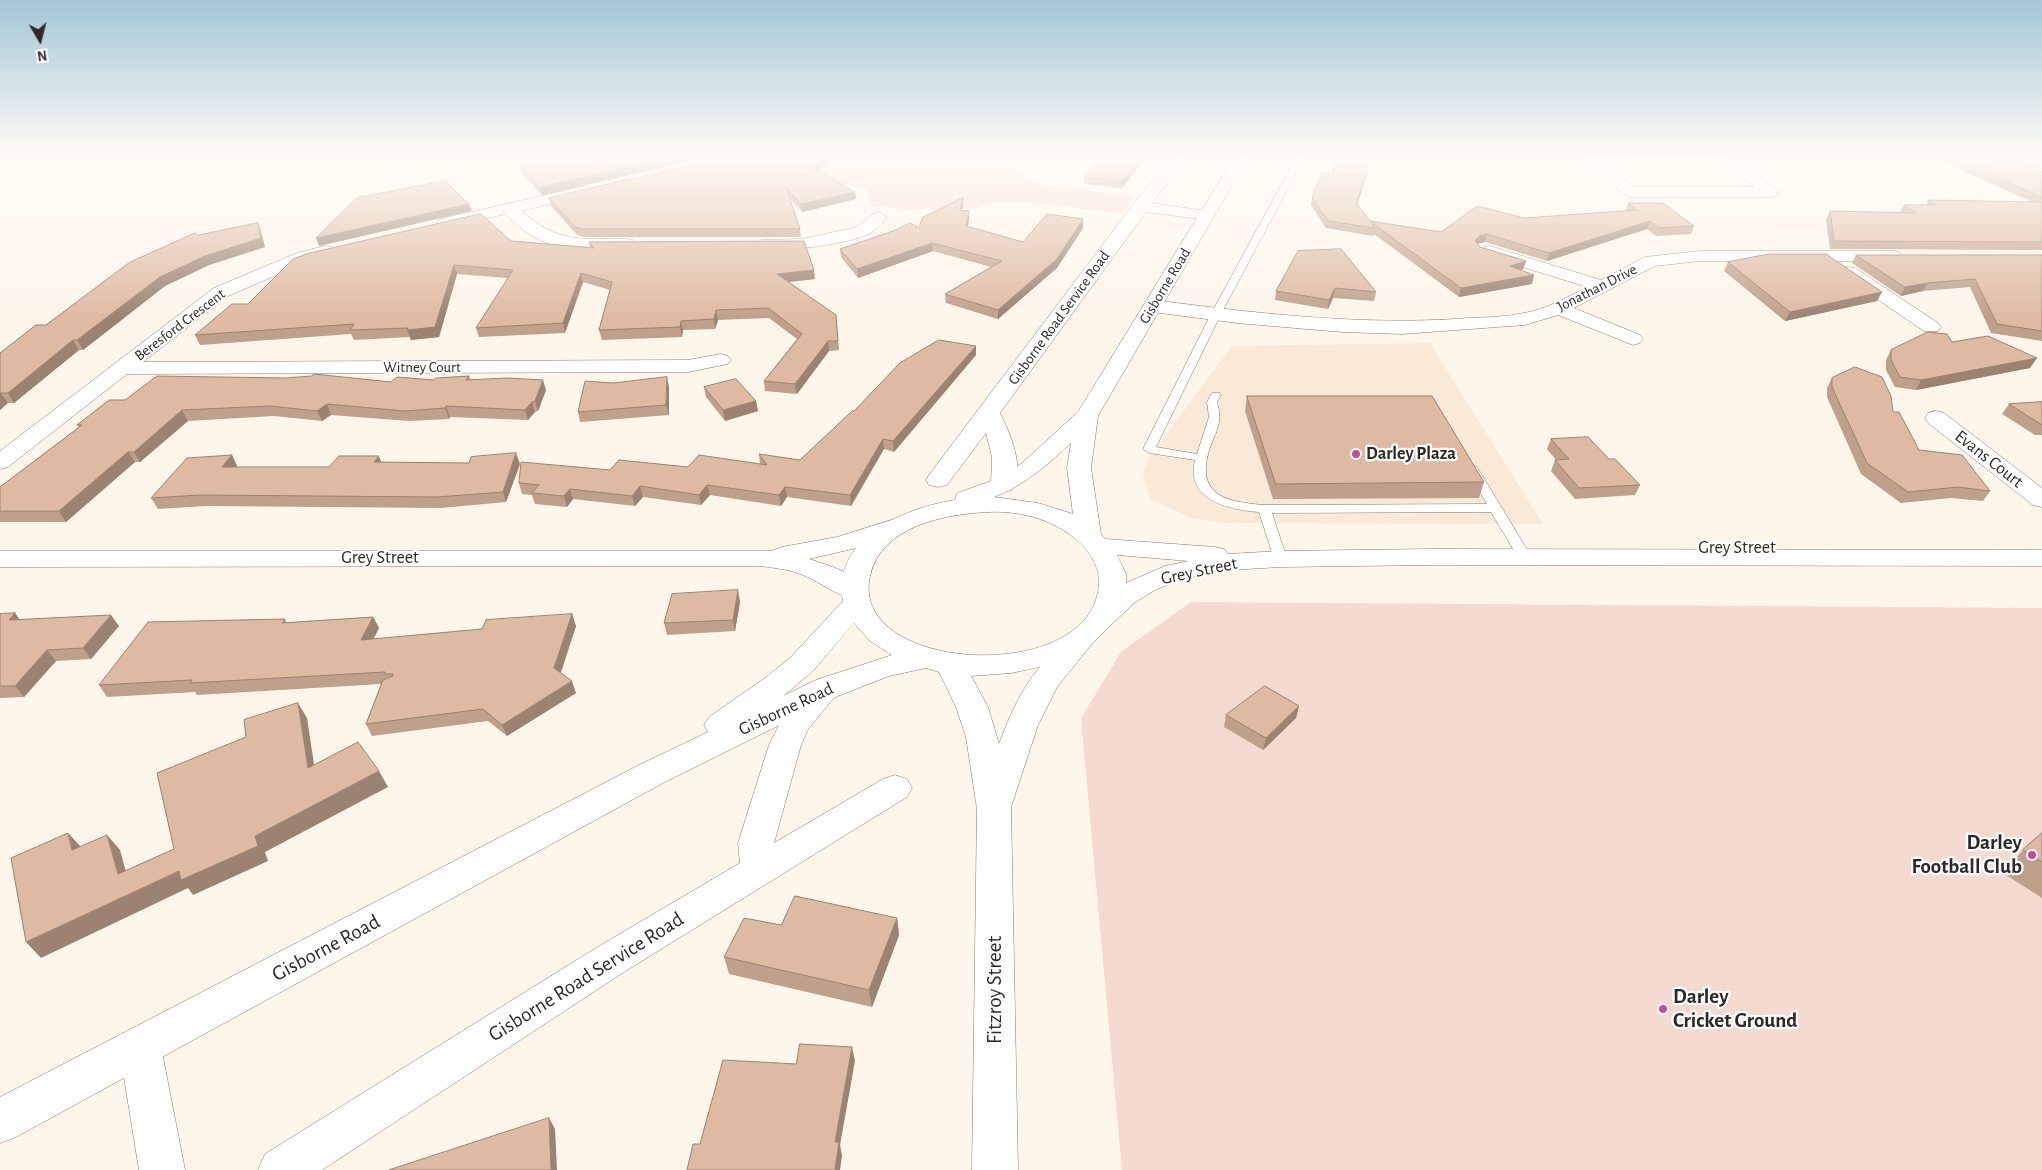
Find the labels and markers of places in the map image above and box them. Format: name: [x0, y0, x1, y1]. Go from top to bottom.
place label: Darley Plaza: [1366, 443, 1456, 465]
marker: Darley Plaza: [1350, 448, 1362, 460]
place label: Darley Football Club: [1911, 830, 2022, 880]
marker: Darley Football Club: [2026, 849, 2038, 861]
place label: Darley Cricket Ground: [1673, 984, 1797, 1034]
marker: Darley Cricket Ground: [1657, 1003, 1669, 1015]

